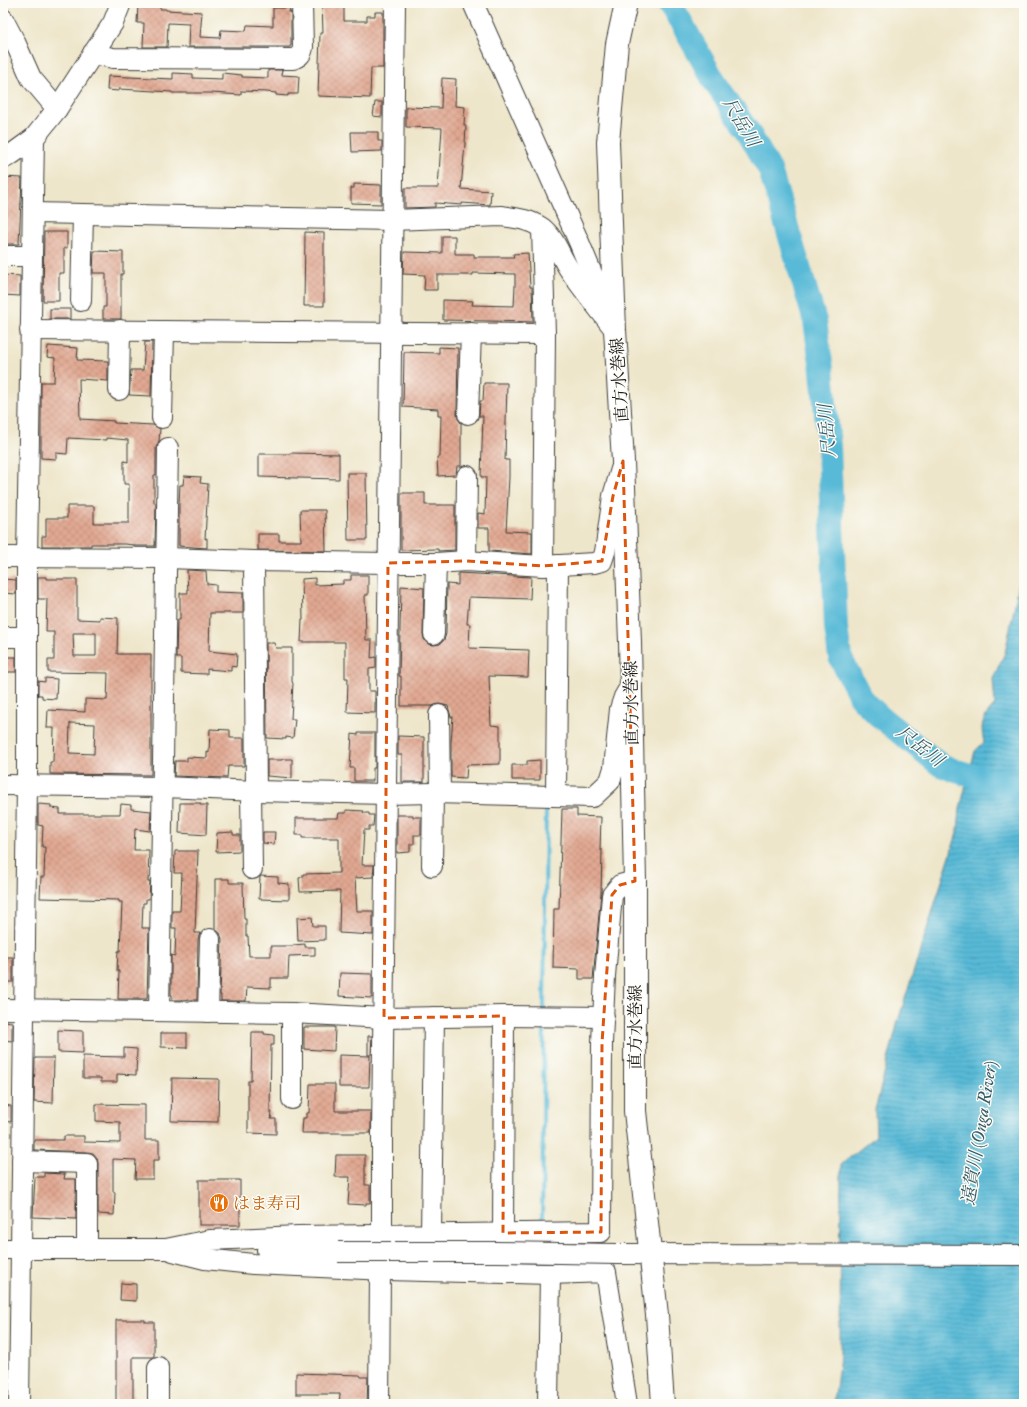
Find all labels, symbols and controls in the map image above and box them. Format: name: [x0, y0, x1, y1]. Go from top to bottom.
water label: 尺岳川: [717, 93, 765, 153]
street label: 直方水巻線: [606, 337, 633, 423]
water label: 尺岳川: [814, 401, 841, 459]
street label: 直方水巻線: [620, 660, 643, 746]
water label: 尺岳川: [891, 721, 950, 773]
street label: 直方水巻線: [625, 985, 646, 1070]
water label: 遠賀川 (Onga River): [957, 1059, 1002, 1207]
restaurant icon: はま寿司: [208, 1192, 230, 1214]
place label: はま寿司: [233, 1193, 301, 1214]

